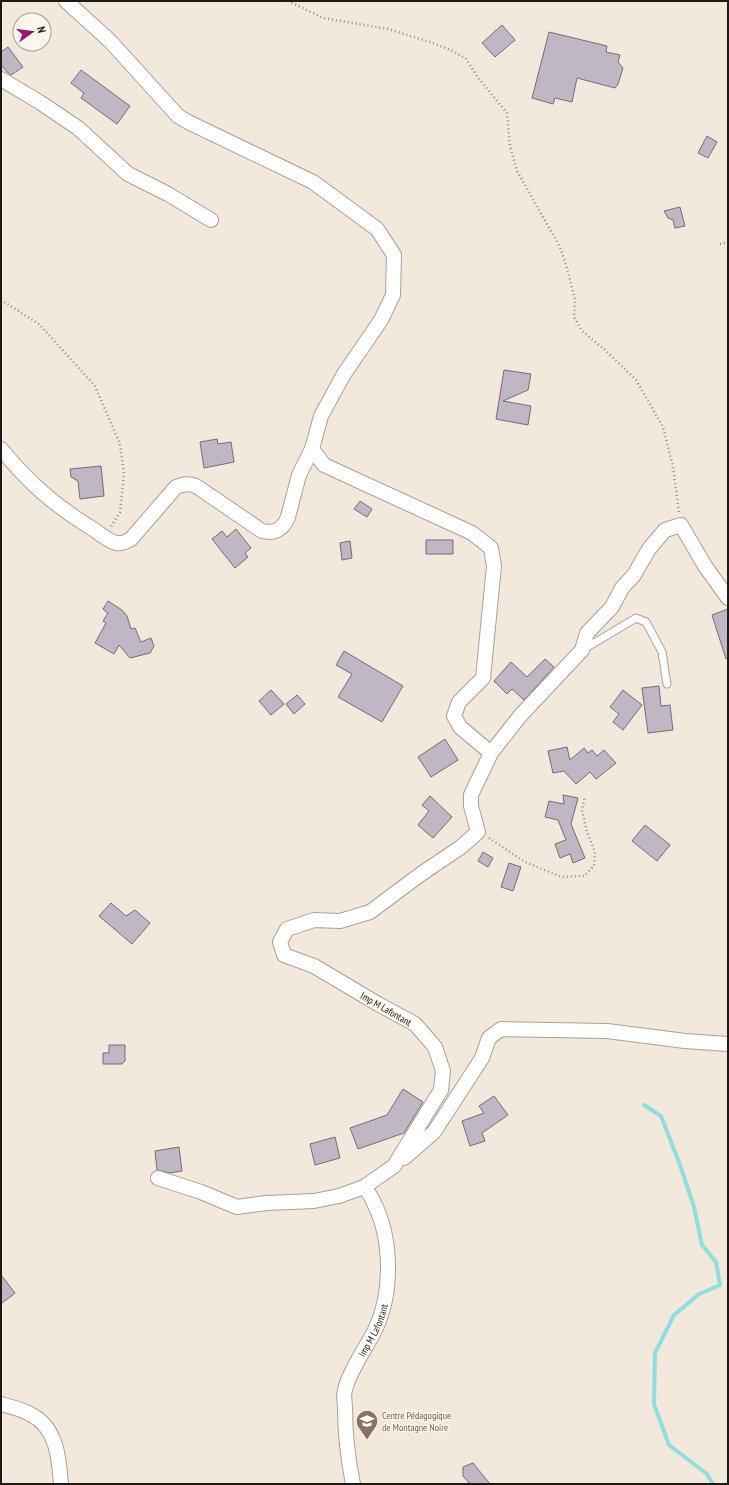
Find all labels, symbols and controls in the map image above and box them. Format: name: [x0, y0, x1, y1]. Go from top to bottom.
north arrow: [12, 12, 52, 52]
text: N: [34, 25, 49, 34]
street label: Imp M Lafontant: [358, 989, 414, 1029]
street label: Imp M Lafontant: [355, 1302, 390, 1359]
school or university icon: Centre Pédagogique de Montagne Noire: [354, 1408, 380, 1441]
place label: Centre Pédagogique de Montagne Noire: [382, 1409, 451, 1434]

